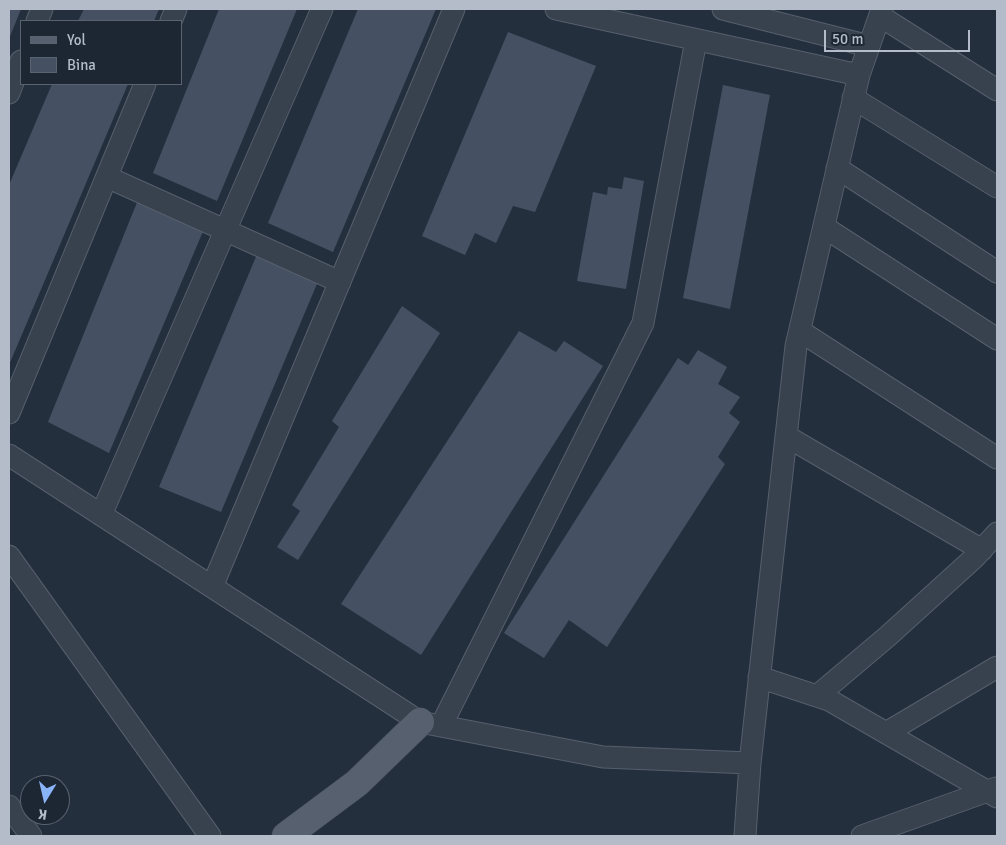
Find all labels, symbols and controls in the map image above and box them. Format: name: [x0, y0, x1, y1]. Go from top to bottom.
legend: [20, 20, 182, 85]
scale bar: [826, 20, 972, 52]
text: 50 m: [832, 30, 863, 48]
text: Yol: [67, 31, 86, 49]
text: Bina: [67, 56, 96, 74]
north arrow: [20, 775, 70, 825]
text: K: [37, 805, 48, 823]

